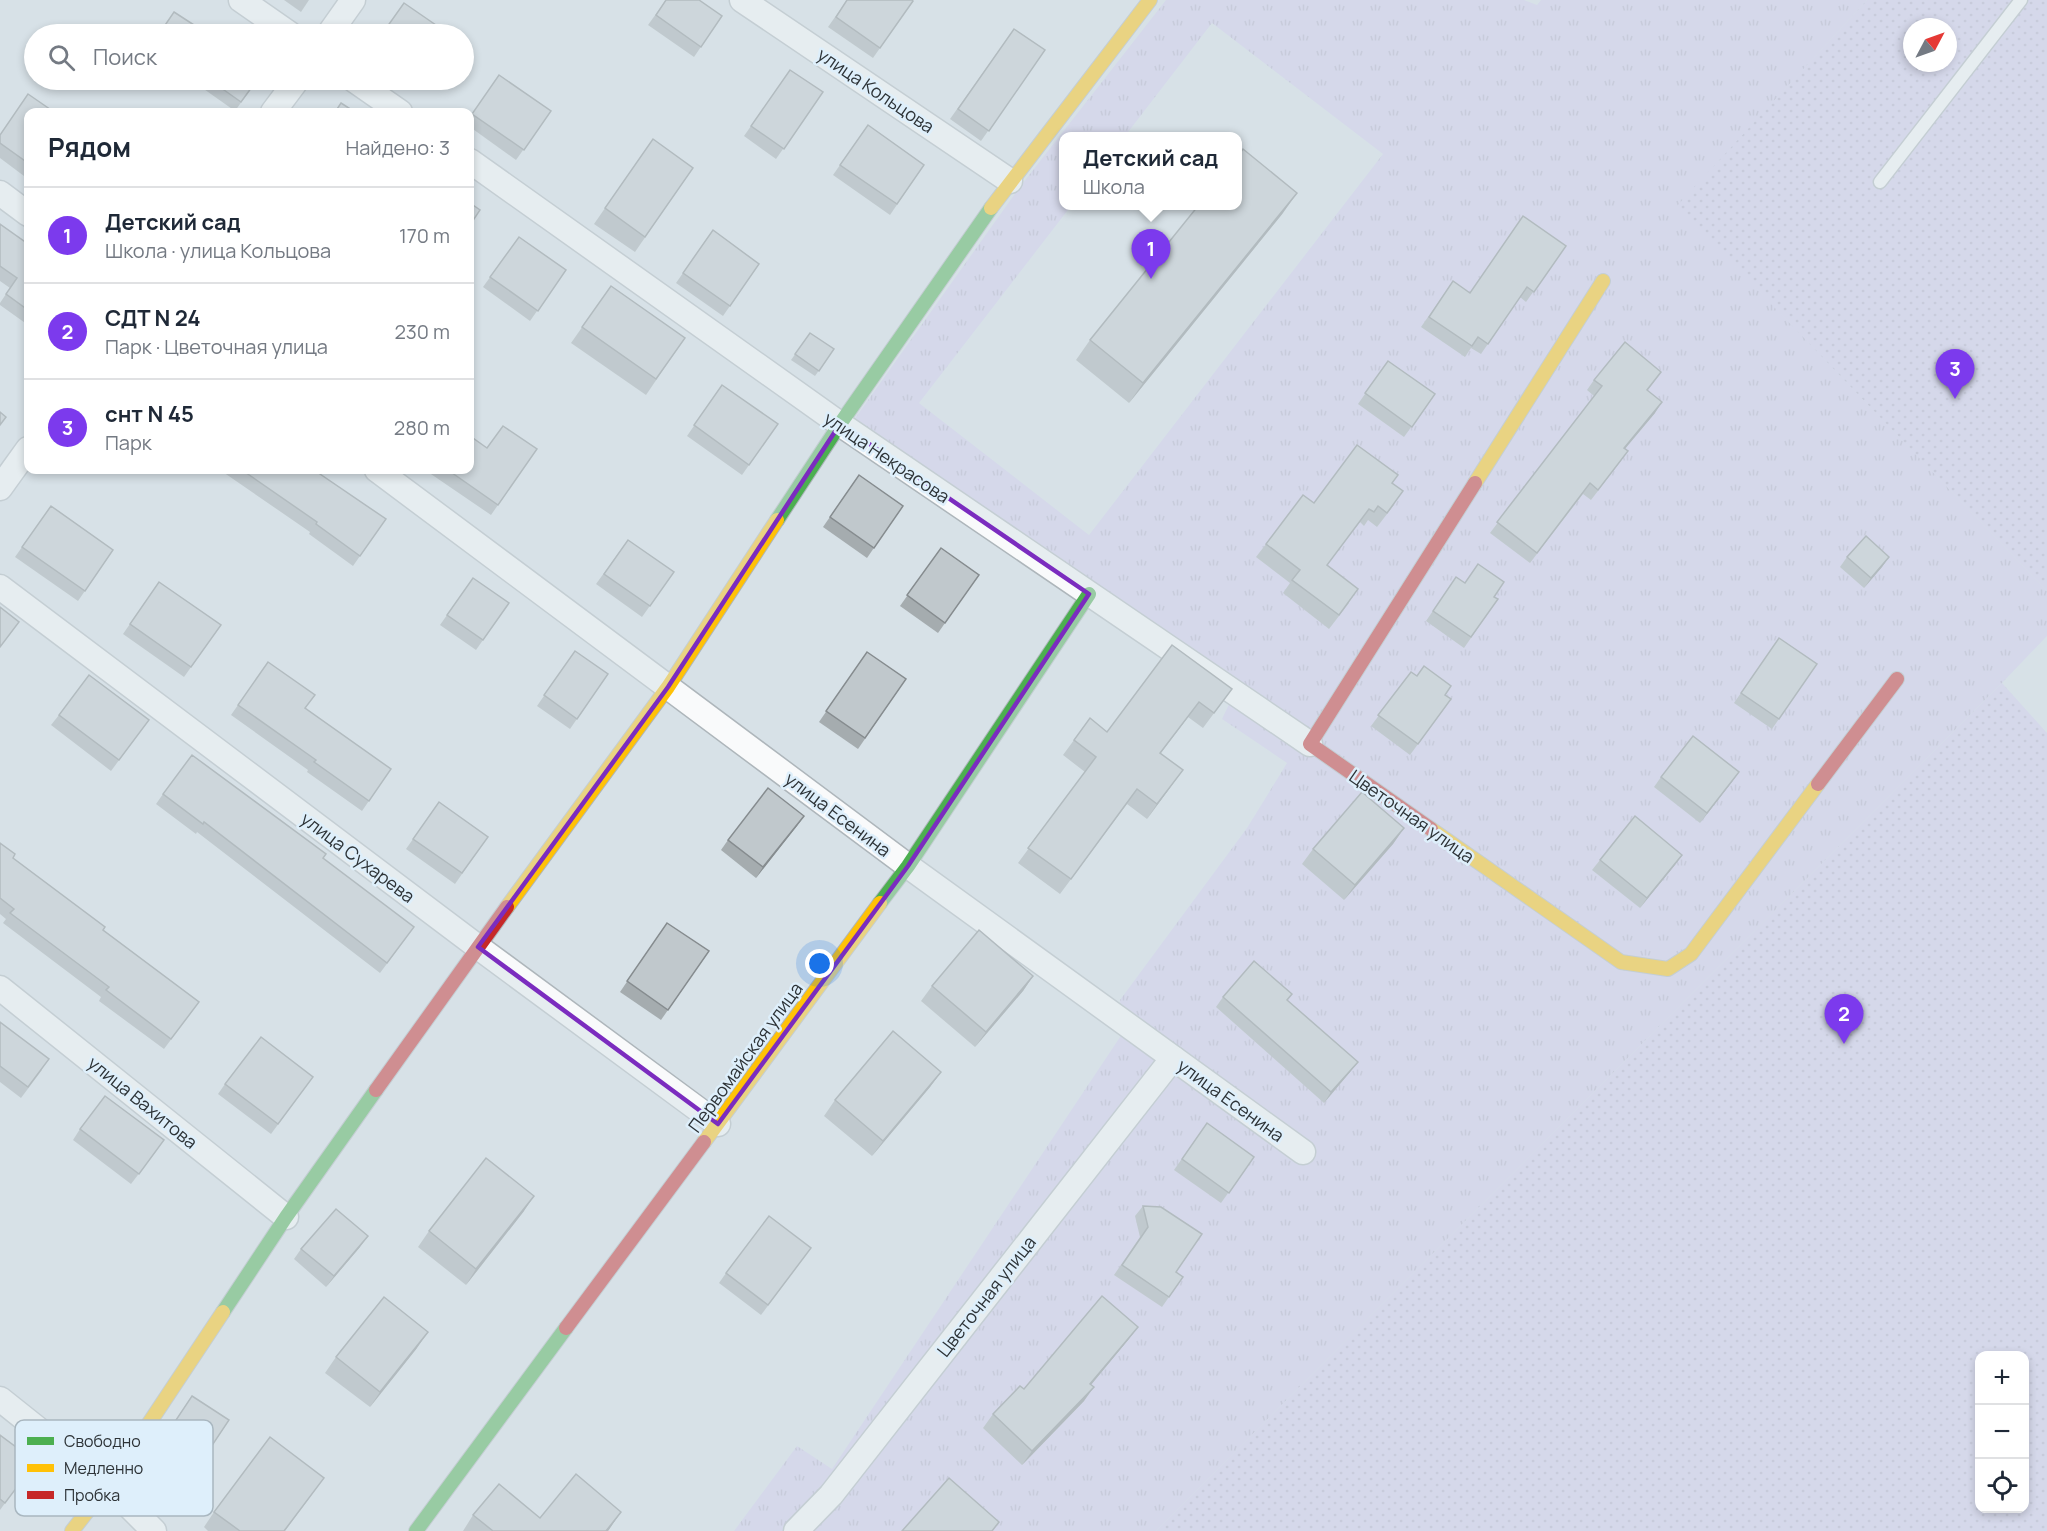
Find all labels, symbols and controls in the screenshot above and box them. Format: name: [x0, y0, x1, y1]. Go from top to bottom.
north arrow: [1903, 18, 1957, 72]
search box: [24, 24, 474, 90]
icon: search: [45, 41, 78, 74]
text: Поиск: [93, 42, 157, 72]
street label: улица Кольцова: [813, 42, 939, 138]
text: Рядом: [48, 129, 131, 165]
popup: [1059, 132, 1242, 210]
text: Найдено: 3: [345, 134, 450, 161]
text: Детский сад: [1083, 143, 1218, 173]
text: Школа: [1083, 173, 1145, 200]
text: Детский сад: [105, 207, 241, 237]
text: 1: [63, 222, 72, 249]
text: 170 m: [399, 222, 450, 249]
pin: 1: [1132, 230, 1170, 279]
text: Школа · улица Кольцова: [105, 237, 331, 264]
text: СДТ N 24: [105, 303, 201, 333]
text: 2: [62, 318, 73, 345]
text: 230 m: [394, 318, 450, 345]
text: Парк · Цветочная улица: [105, 333, 328, 360]
pin: 3: [1936, 350, 1974, 399]
text: снт N 45: [105, 399, 194, 429]
street label: улица Некрасова: [819, 406, 955, 508]
text: 3: [62, 414, 73, 441]
text: 280 m: [394, 414, 450, 441]
text: Парк: [105, 429, 152, 456]
street label: Цветочная улица: [1345, 764, 1479, 868]
street label: улица Есенина: [780, 766, 896, 862]
street label: улица Сухарева: [296, 806, 420, 908]
your location: [805, 949, 834, 978]
street label: Первомайская улица: [682, 977, 808, 1137]
pin: 2: [1824, 994, 1864, 1044]
street label: улица Вахитова: [83, 1050, 203, 1154]
street label: улица Есенина: [1173, 1053, 1289, 1147]
street label: Цветочная улица: [931, 1231, 1041, 1361]
map controls: [1975, 1351, 2029, 1513]
button: +: [1975, 1351, 2029, 1405]
button: −: [1975, 1405, 2029, 1459]
legend: [15, 1420, 213, 1516]
text: Свободно: [64, 1430, 141, 1452]
text: Медленно: [64, 1457, 143, 1479]
button: locate: [1975, 1459, 2029, 1513]
text: Пробка: [64, 1484, 120, 1506]

